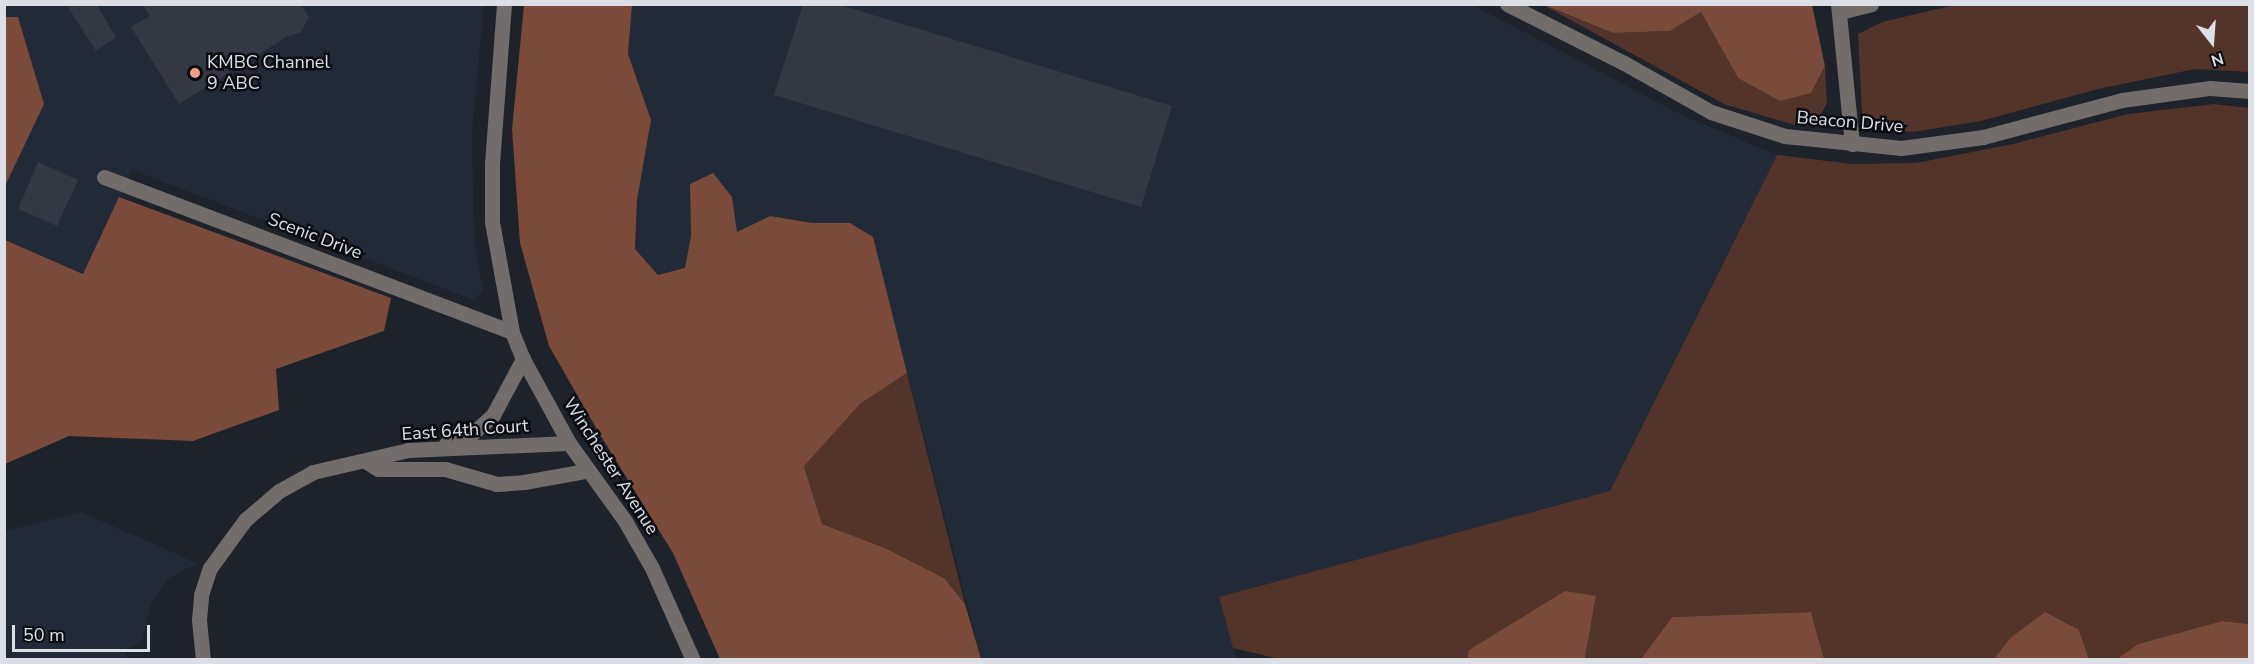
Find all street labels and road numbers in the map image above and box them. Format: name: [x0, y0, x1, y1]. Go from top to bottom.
street label: Beacon Drive: [1796, 107, 1904, 137]
street label: Scenic Drive: [265, 208, 365, 264]
street label: Winchester Avenue: [559, 393, 663, 539]
street label: East 64th Court: [401, 415, 529, 445]

